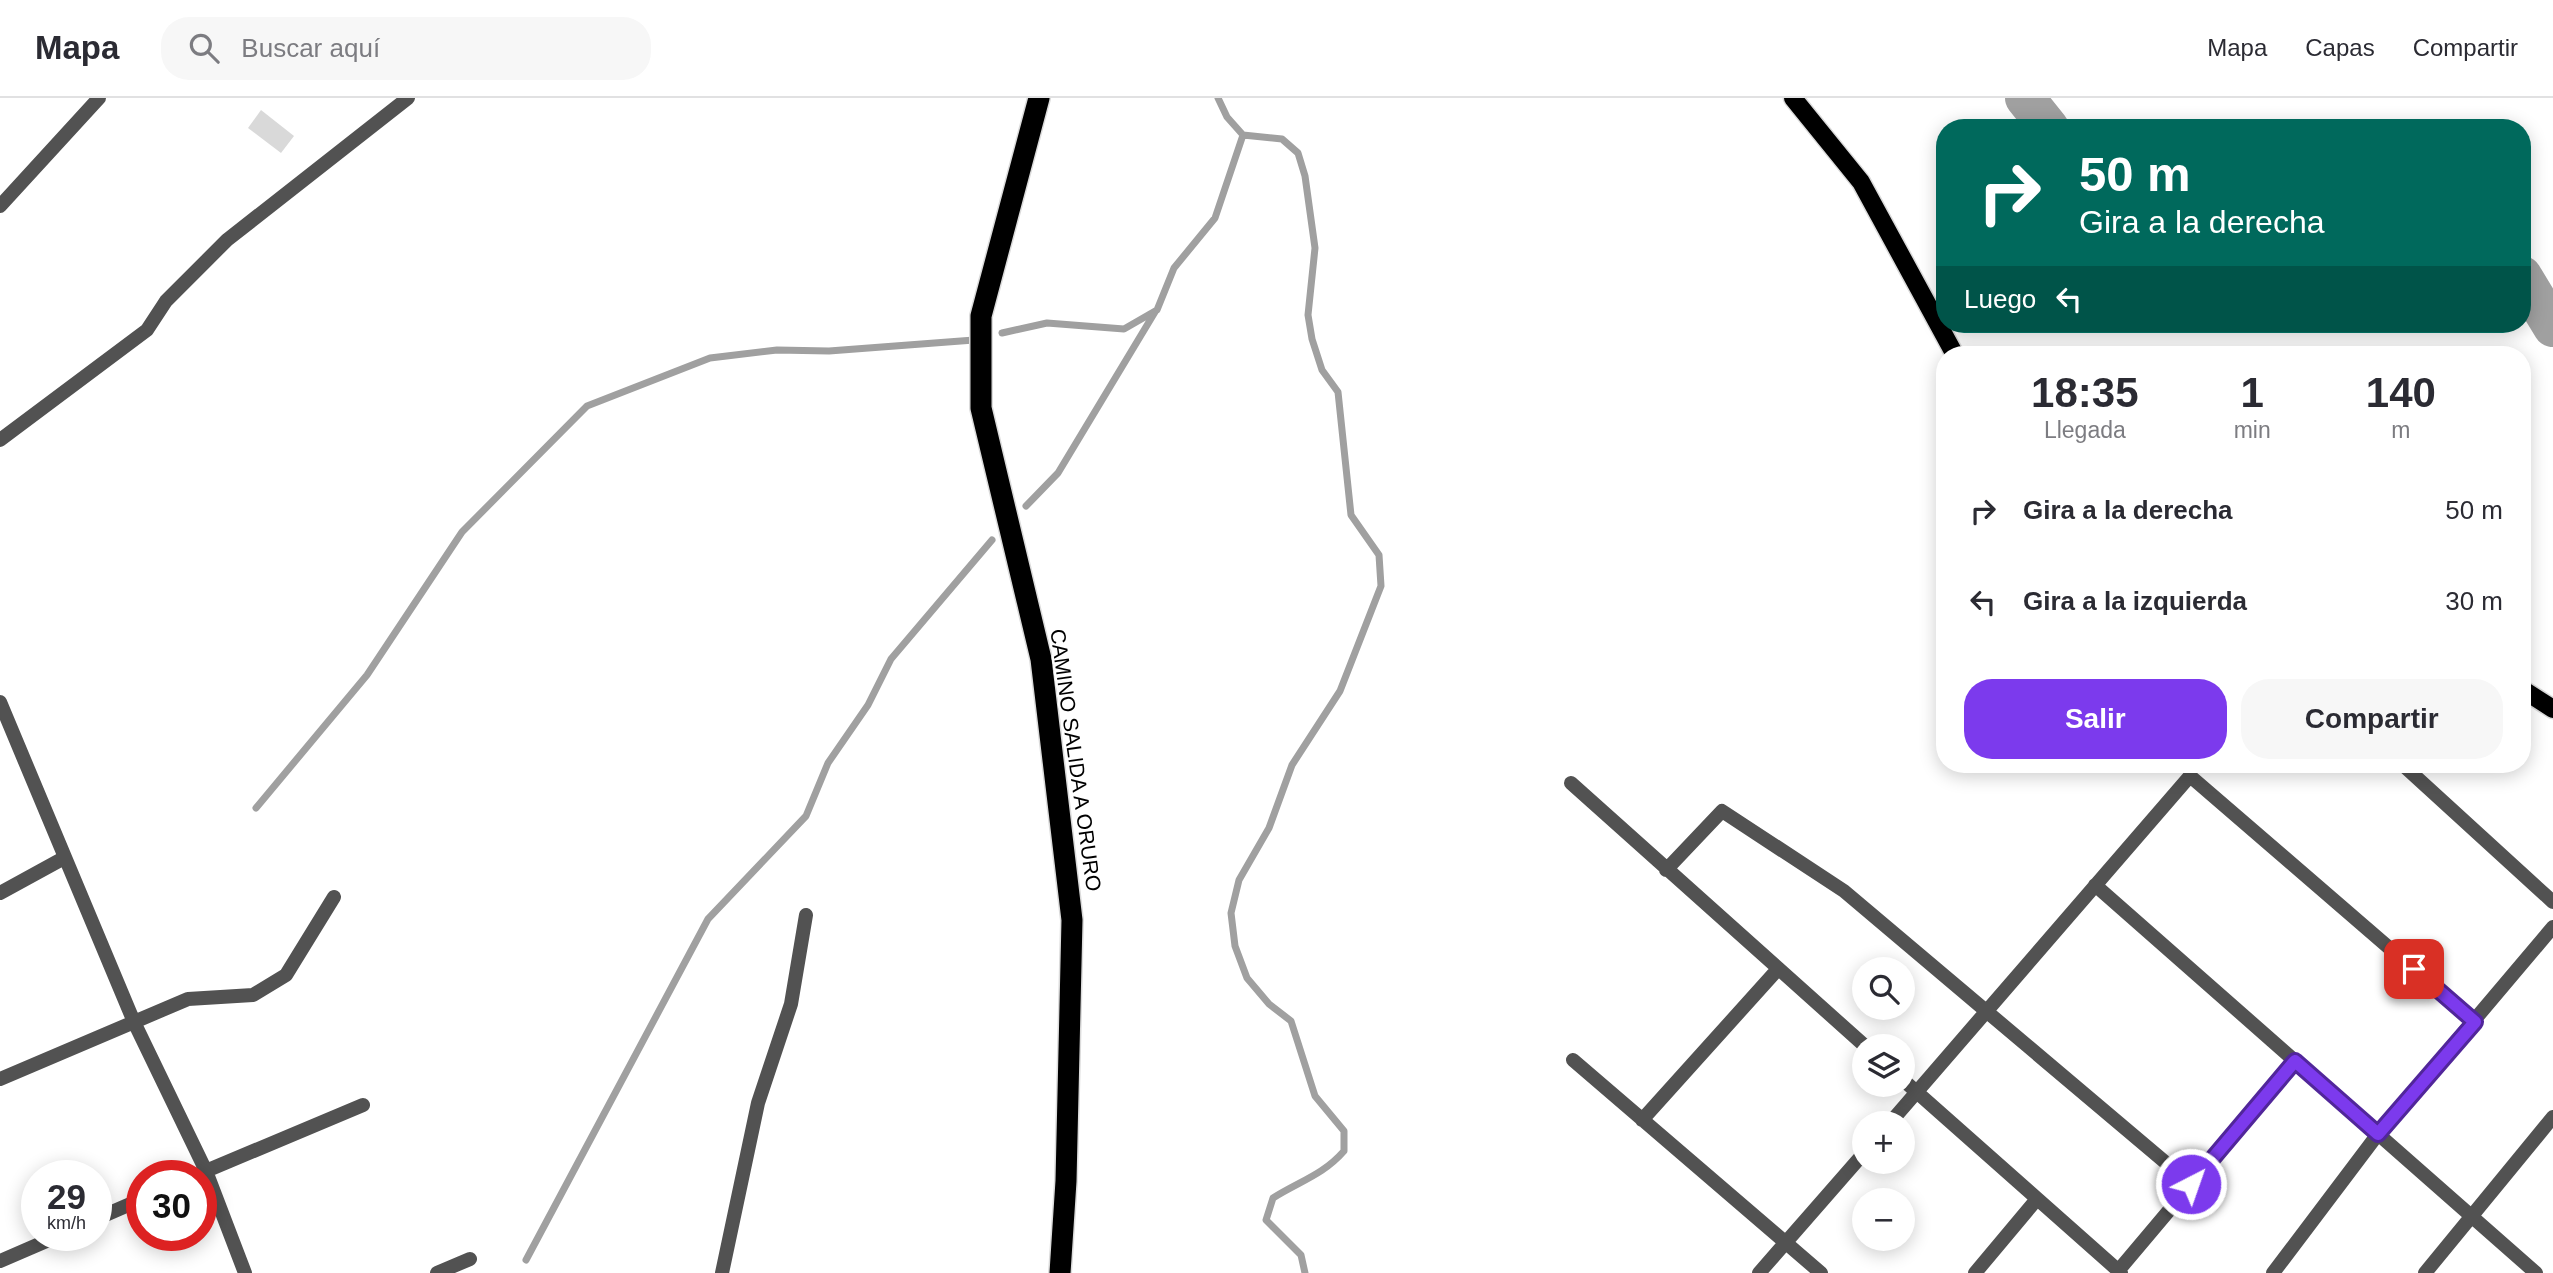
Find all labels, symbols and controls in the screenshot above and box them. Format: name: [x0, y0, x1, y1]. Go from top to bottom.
search box: [161, 17, 651, 80]
text: Mapa: [35, 29, 119, 66]
icon: search: [185, 29, 223, 67]
text: Buscar aquí: [241, 33, 380, 63]
text: Mapa: [2207, 34, 2267, 61]
text: Capas: [2305, 34, 2375, 61]
text: Compartir: [2413, 34, 2518, 61]
icon: right: [1964, 147, 2055, 238]
text: 50 m: [2079, 147, 2191, 201]
text: Gira a la derecha: [2079, 204, 2324, 240]
icon: left: [2050, 280, 2088, 318]
text: Luego: [1964, 284, 2036, 314]
text: 18:35: [2031, 369, 2139, 416]
text: 1: [2240, 369, 2264, 416]
text: 140: [2366, 369, 2436, 416]
text: Llegada: [2044, 417, 2126, 443]
text: min: [2234, 417, 2271, 443]
text: m: [2391, 417, 2410, 443]
icon: right: [1964, 492, 2002, 530]
text: Gira a la derecha: [2023, 495, 2233, 525]
text: 50 m: [2445, 495, 2503, 525]
icon: left: [1964, 583, 2002, 621]
text: Gira a la izquierda: [2023, 586, 2247, 616]
text: 30 m: [2445, 586, 2503, 616]
street label: CAMINO SALIDA A ORURO: [1046, 627, 1106, 893]
button: Salir: [1964, 679, 2227, 759]
button: Compartir: [2241, 679, 2503, 759]
pin: [2384, 939, 2444, 999]
icon: arrive: [2395, 950, 2433, 988]
map controls: [1852, 957, 1915, 1251]
button: search: [1852, 957, 1915, 1020]
button: layers: [1852, 1034, 1915, 1097]
button: +: [1852, 1111, 1915, 1174]
position arrow: [2154, 1147, 2228, 1221]
speed limit sign: 30: [126, 1160, 217, 1251]
text: 29: [47, 1177, 86, 1216]
button: −: [1852, 1188, 1915, 1251]
text: km/h: [47, 1213, 86, 1233]

